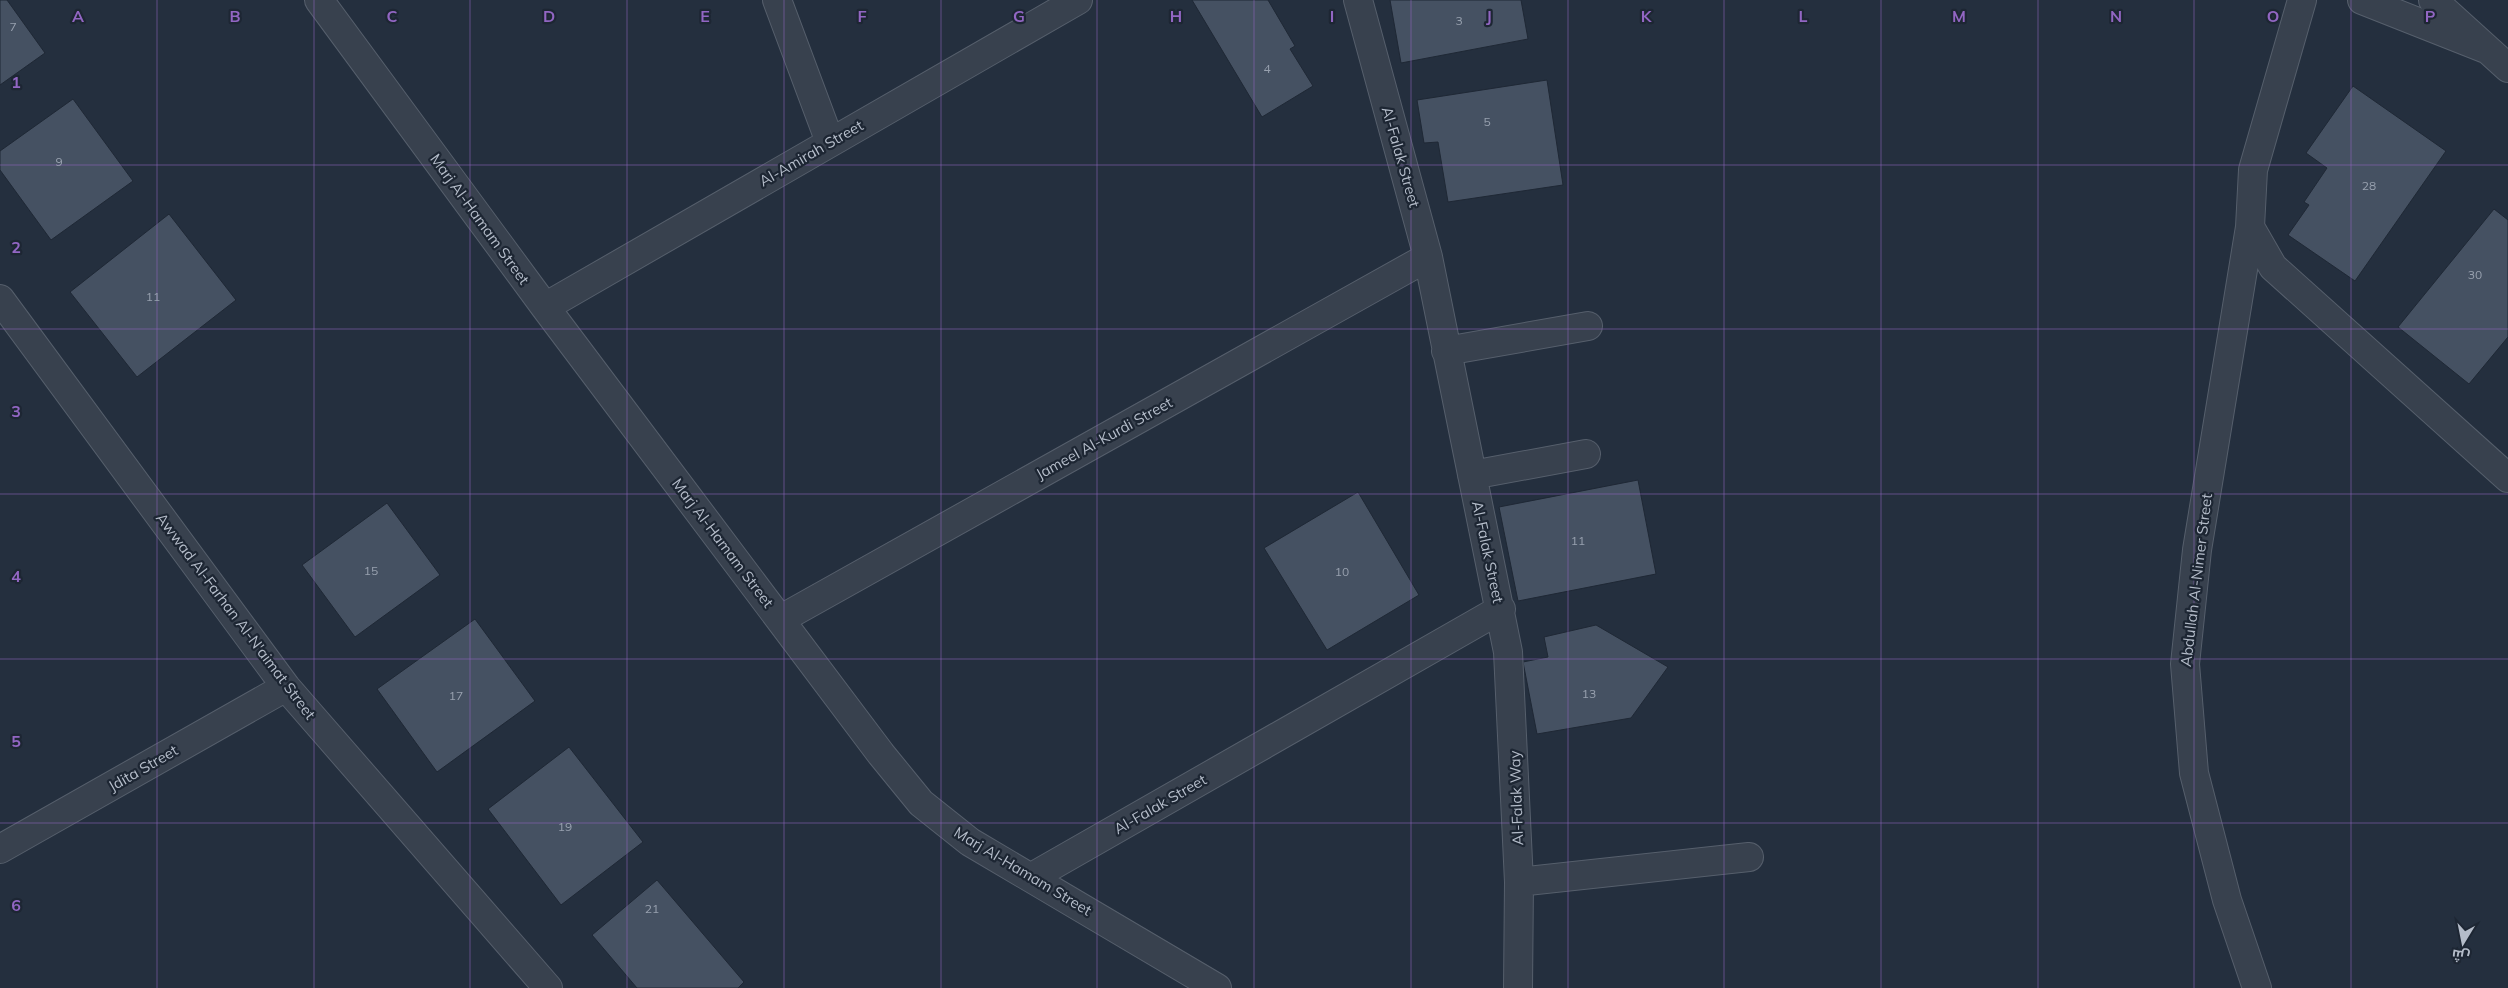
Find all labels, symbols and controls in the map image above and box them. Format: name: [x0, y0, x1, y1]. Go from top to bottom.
text: A: [72, 6, 84, 26]
text: B: [229, 6, 241, 26]
text: C: [387, 6, 398, 26]
text: D: [543, 6, 555, 26]
text: E: [700, 6, 710, 26]
text: F: [857, 6, 867, 26]
text: G: [1013, 6, 1025, 26]
text: H: [1170, 6, 1182, 26]
text: I: [1330, 6, 1334, 26]
text: J: [1486, 6, 1492, 26]
text: K: [1641, 6, 1653, 26]
text: L: [1799, 6, 1808, 26]
text: M: [1952, 6, 1966, 26]
text: N: [2110, 6, 2122, 26]
text: O: [2267, 6, 2279, 26]
text: P: [2425, 6, 2436, 26]
house number: 3: [1455, 13, 1463, 28]
house number: 7: [9, 19, 17, 34]
house number: 4: [1263, 61, 1271, 76]
text: 1: [11, 72, 21, 92]
street label: Al-Falak Street: [1378, 104, 1424, 210]
house number: 5: [1483, 114, 1491, 129]
street label: Al-Amirah Street: [756, 116, 866, 190]
street label: Marj Al-Hamam Street: [426, 150, 534, 288]
house number: 9: [55, 154, 63, 169]
house number: 28: [2362, 178, 2376, 193]
text: 2: [11, 237, 21, 257]
house number: 30: [2468, 267, 2482, 282]
house number: 11: [146, 289, 160, 304]
street label: Jameel Al-Kurdi Street: [1032, 393, 1176, 483]
text: 3: [11, 401, 21, 421]
street label: Marj Al-Hamam Street: [668, 475, 778, 611]
street label: Abdullah Al-Nimer Street: [2176, 492, 2216, 668]
street label: Al-Falak Street: [1468, 499, 1508, 605]
street label: Awwad Al-Farhan Al-N'aimat Street: [152, 509, 320, 723]
house number: 11: [1571, 533, 1585, 548]
house number: 15: [364, 563, 378, 578]
house number: 10: [1335, 564, 1349, 579]
text: 4: [11, 566, 21, 586]
house number: 13: [1582, 686, 1596, 701]
house number: 17: [449, 688, 463, 703]
text: 5: [11, 731, 21, 751]
street label: Jdita Street: [105, 740, 181, 796]
street label: Al-Falak Way: [1505, 750, 1527, 846]
street label: Al-Falak Street: [1110, 770, 1210, 838]
house number: 19: [558, 819, 572, 834]
street label: Marj Al-Hamam Street: [951, 822, 1095, 920]
text: 6: [11, 895, 21, 915]
house number: 21: [645, 901, 659, 916]
north arrow: [2438, 918, 2488, 968]
text: ش: [2450, 945, 2471, 966]

